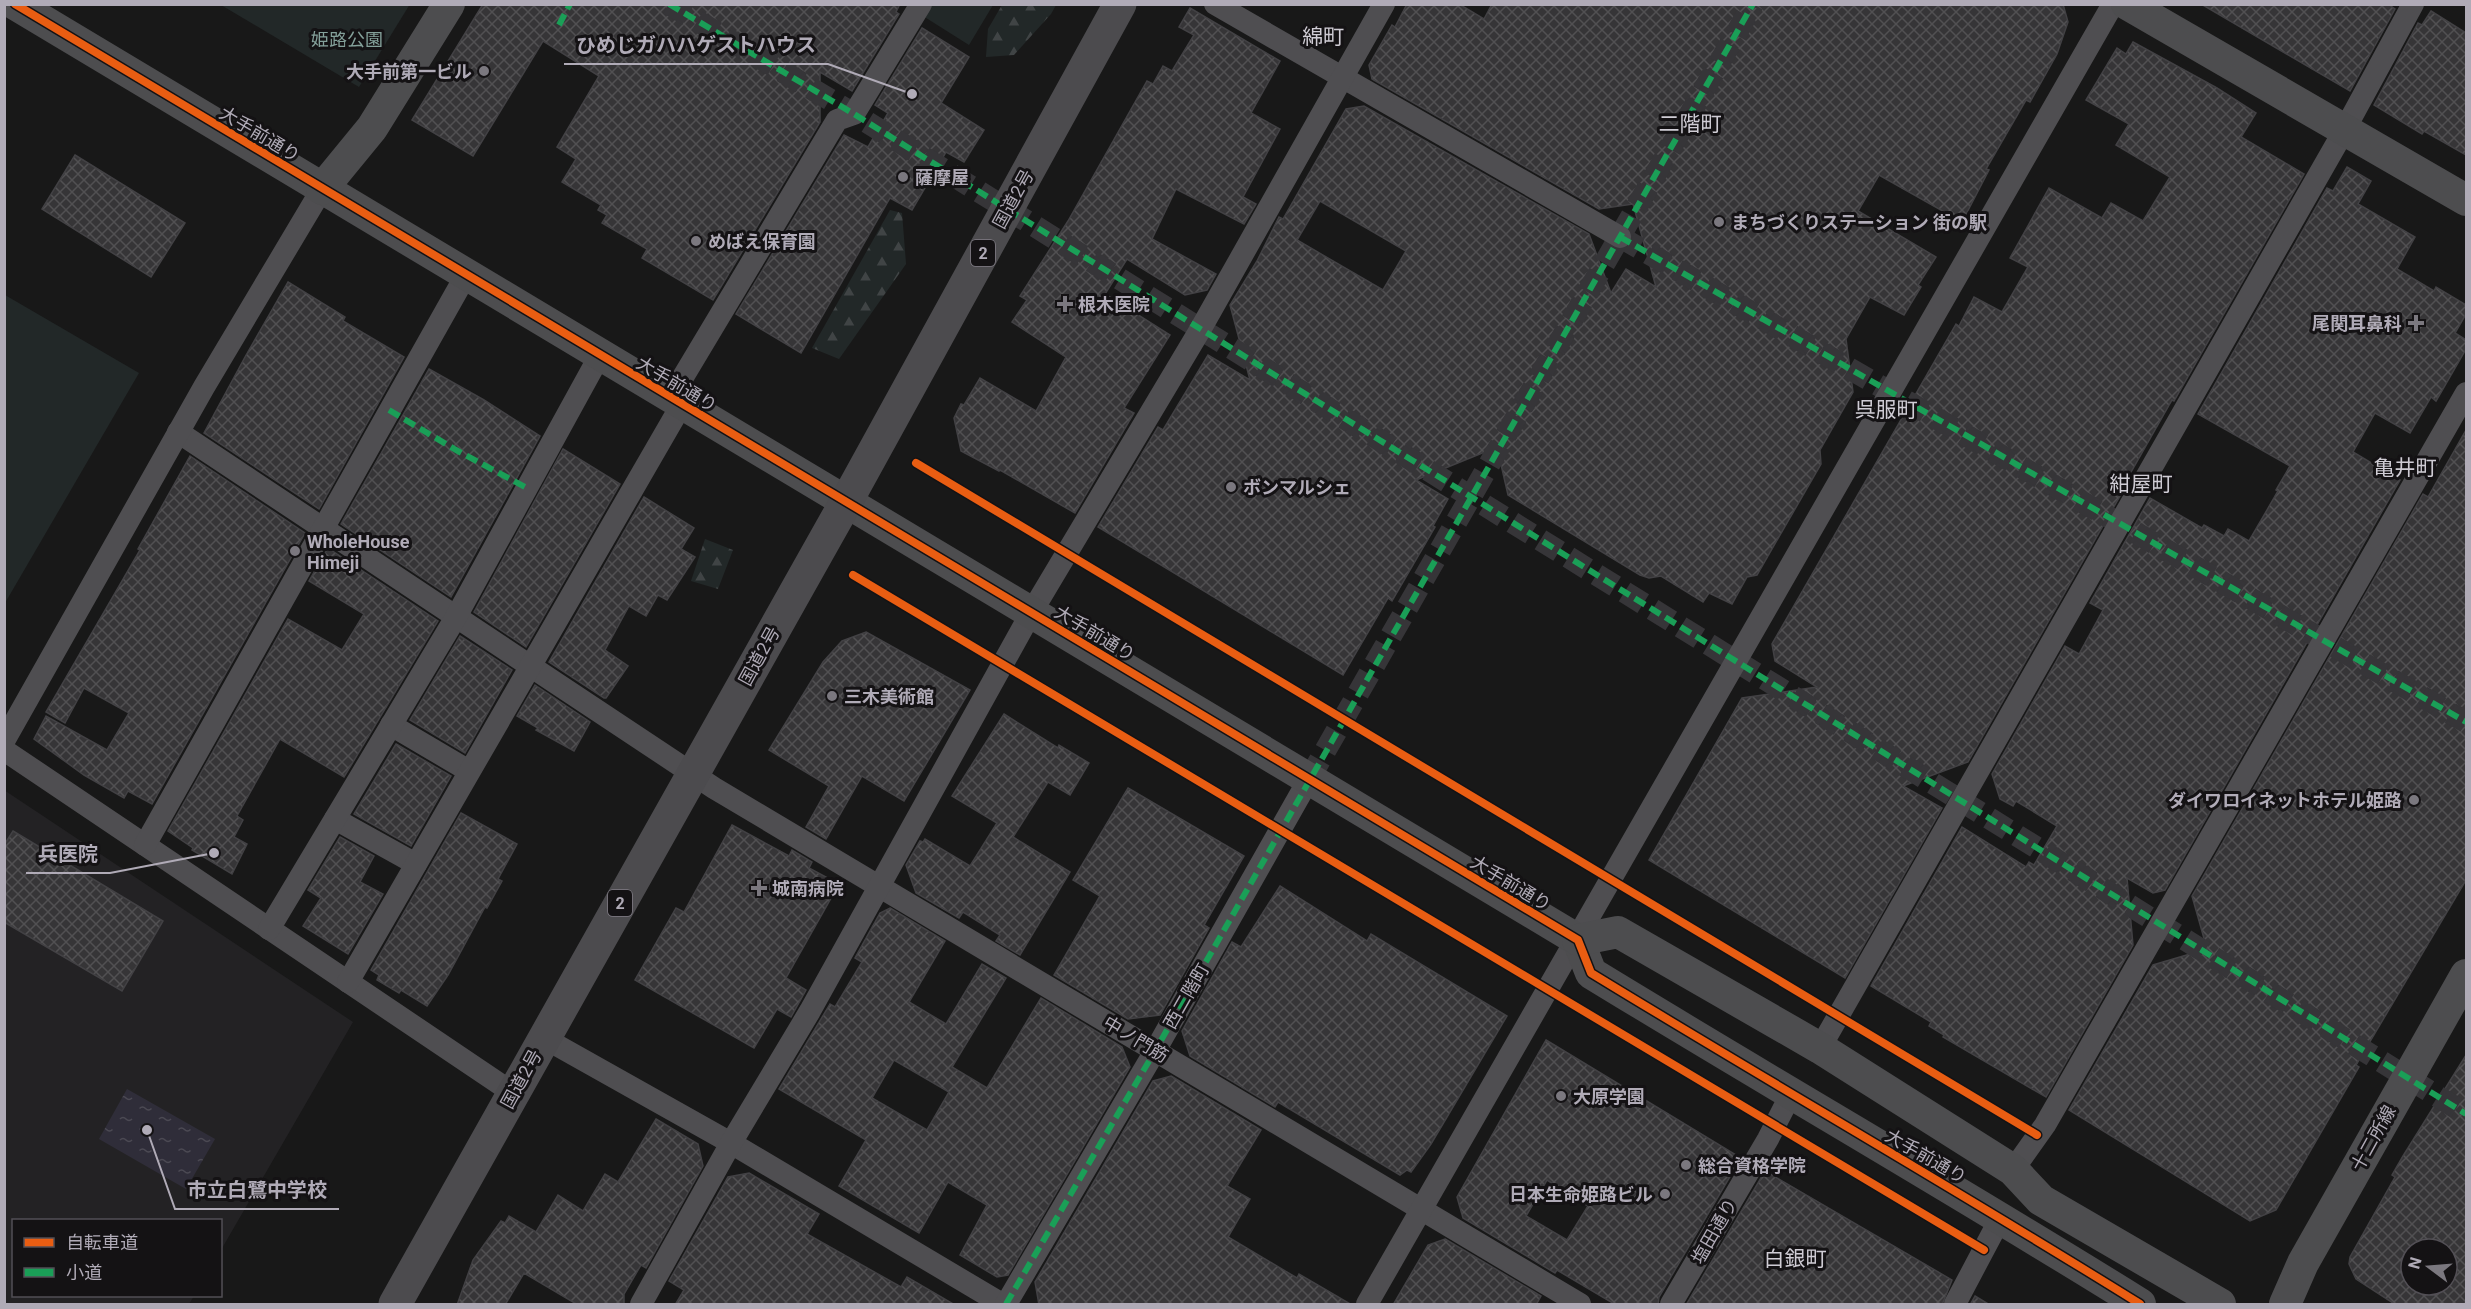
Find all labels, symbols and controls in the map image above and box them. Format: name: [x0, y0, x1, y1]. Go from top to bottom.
district label: 綿町: [1302, 25, 1344, 49]
callout: ひめじガハハゲストハウス: [564, 26, 828, 64]
park label: 姫路公園: [311, 29, 383, 50]
text: ひめじガハハゲストハウス: [576, 33, 816, 57]
place label: 大手前第一ビル: [346, 61, 472, 82]
marker: 大手前第一ビル: [477, 64, 491, 78]
street label: 大手前通り: [216, 102, 304, 166]
district label: 二階町: [1659, 112, 1722, 136]
street label: 国道2号: [988, 166, 1038, 232]
place label: 薩摩屋: [915, 167, 969, 188]
marker: 薩摩屋: [896, 170, 910, 184]
place label: まちづくりステーション 街の駅: [1731, 212, 1987, 233]
marker: まちづくりステーション 街の駅: [1712, 215, 1726, 229]
place label: めばえ保育園: [708, 231, 816, 252]
marker: めばえ保育園: [689, 234, 703, 248]
road number: 2: [971, 240, 995, 266]
place label: 根木医院: [1078, 294, 1150, 315]
marker: 根木医院: [1056, 295, 1074, 313]
place label: 尾関耳鼻科: [2312, 313, 2402, 334]
marker: 尾関耳鼻科: [2407, 314, 2425, 332]
street label: 大手前通り: [633, 352, 721, 416]
district label: 呉服町: [1855, 398, 1918, 422]
district label: 亀井町: [2374, 456, 2437, 480]
district label: 紺屋町: [2110, 472, 2173, 496]
place label: ボンマルシェ: [1243, 477, 1351, 498]
marker: ボンマルシェ: [1224, 480, 1238, 494]
place label: WholeHouse Himeji: [307, 531, 410, 573]
marker: WholeHouse Himeji: [288, 544, 302, 558]
street label: 大手前通り: [1051, 601, 1139, 665]
street label: 国道2号: [734, 623, 784, 689]
place label: 三木美術館: [844, 686, 934, 707]
marker: 三木美術館: [825, 689, 839, 703]
place label: ダイワロイネットホテル姫路: [2168, 790, 2402, 811]
marker: ダイワロイネットホテル姫路: [2407, 793, 2421, 807]
callout: 兵医院: [26, 835, 110, 873]
text: 兵医院: [38, 842, 98, 866]
street label: 大手前通り: [1467, 851, 1555, 915]
place label: 城南病院: [772, 878, 844, 899]
marker: 城南病院: [750, 879, 768, 897]
road number: 2: [608, 890, 632, 916]
street label: 西二階町: [1159, 960, 1213, 1032]
street label: 中ノ門筋: [1100, 1011, 1172, 1067]
street label: 国道2号: [496, 1046, 546, 1112]
place label: 大原学園: [1573, 1086, 1645, 1107]
marker: 大原学園: [1554, 1089, 1568, 1103]
street label: 十二所線: [2346, 1101, 2400, 1175]
street label: 大手前通り: [1882, 1124, 1970, 1188]
place label: 総合資格学院: [1698, 1155, 1806, 1176]
marker: 総合資格学院: [1679, 1158, 1693, 1172]
callout: 市立白鷺中学校: [175, 1171, 339, 1209]
text: 市立白鷺中学校: [187, 1178, 327, 1202]
place label: 日本生命姫路ビル: [1509, 1184, 1653, 1205]
marker: 日本生命姫路ビル: [1658, 1187, 1672, 1201]
street label: 塩田通り: [1687, 1195, 1741, 1267]
legend: [12, 1219, 222, 1297]
text: 自転車道: [66, 1232, 138, 1253]
north arrow: [2399, 1237, 2459, 1297]
district label: 白銀町: [1764, 1247, 1827, 1271]
text: N: [2404, 1255, 2426, 1271]
text: 小道: [66, 1262, 102, 1283]

